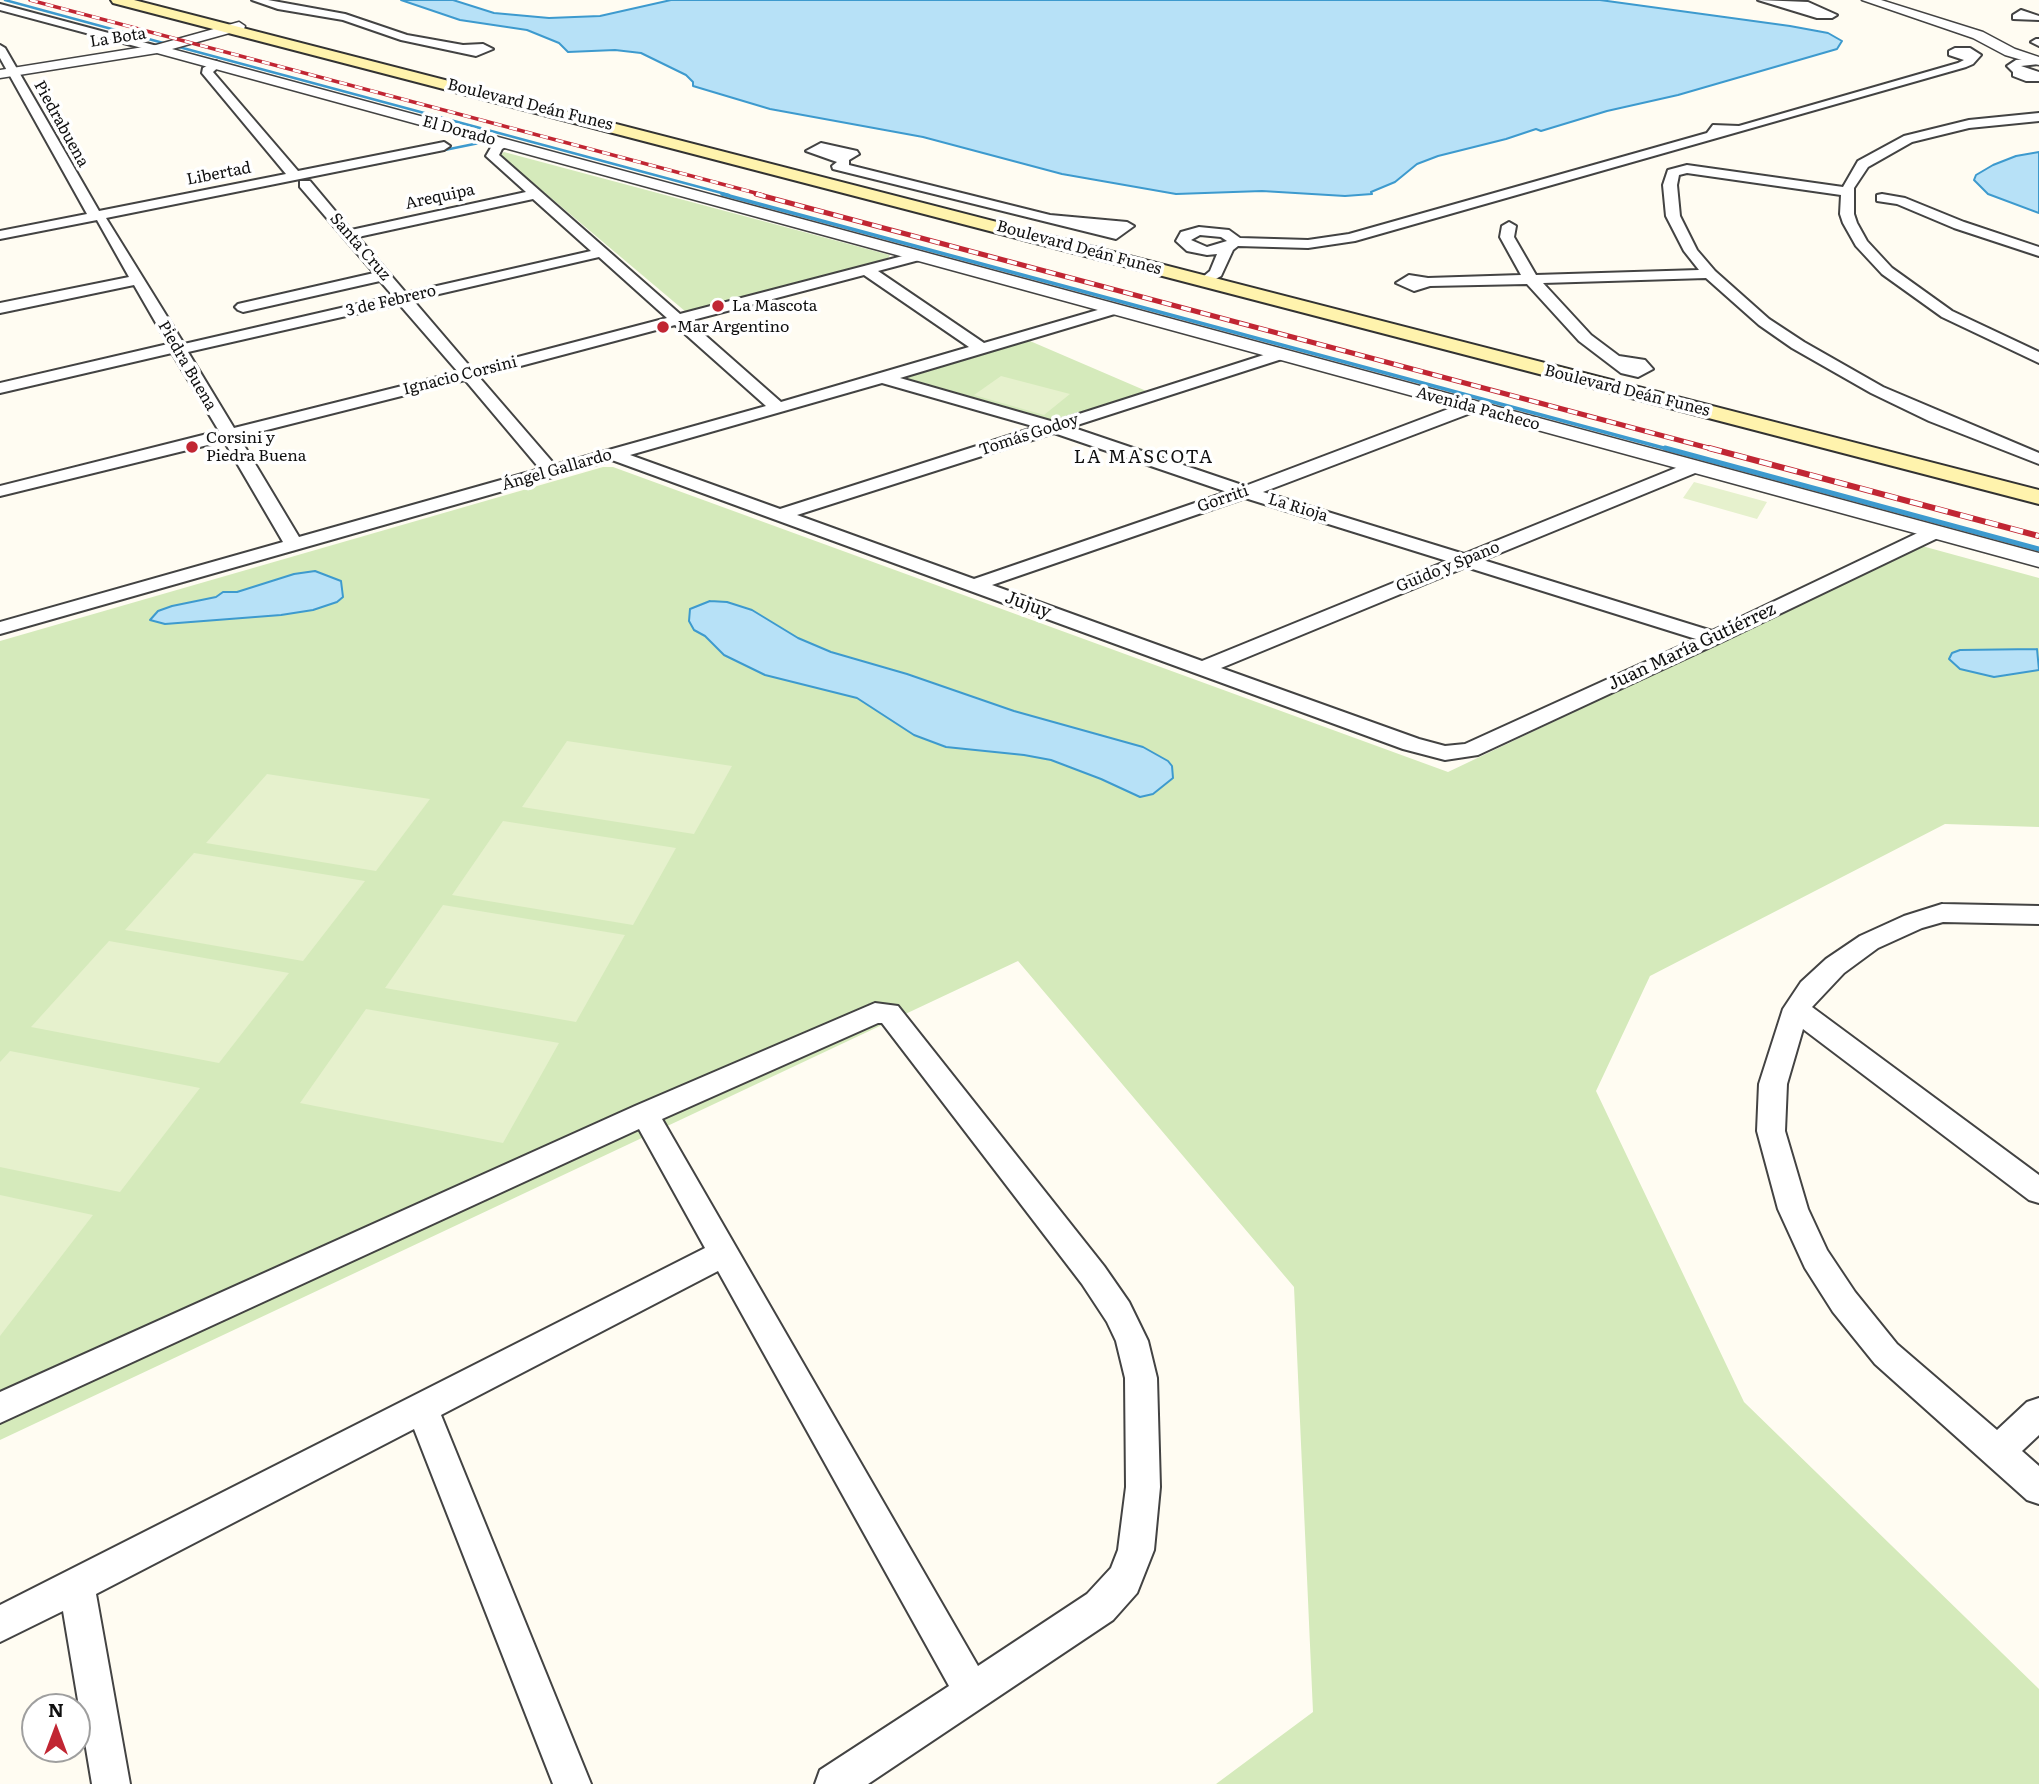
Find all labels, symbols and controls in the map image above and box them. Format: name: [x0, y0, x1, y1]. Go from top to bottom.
street label: La Bota: [89, 24, 147, 52]
street label: Boulevard Deán Funes: [445, 75, 615, 135]
street label: Piedrabuena: [29, 77, 93, 171]
street label: El Dorado: [420, 112, 498, 150]
street label: Libertad: [185, 158, 253, 190]
street label: Arequipa: [403, 180, 477, 214]
street label: Santa Cruz: [326, 209, 394, 285]
street label: Boulevard Deán Funes: [995, 217, 1163, 279]
street label: 3 de Febrero: [344, 281, 438, 321]
place label: La Mascota: [732, 296, 817, 316]
marker: La Mascota: [710, 298, 726, 314]
place label: Mar Argentino: [677, 317, 789, 337]
street label: Piedra Buena: [154, 318, 220, 414]
marker: Mar Argentino: [655, 319, 671, 335]
street label: Ignacio Corsini: [401, 353, 519, 399]
street label: Boulevard Deán Funes: [1542, 361, 1712, 421]
street label: Avenida Pacheco: [1414, 383, 1542, 435]
street label: Tomás Godoy: [977, 410, 1081, 460]
place label: Corsini y Piedra Buena: [206, 428, 306, 466]
marker: Corsini y Piedra Buena: [184, 439, 200, 455]
street label: Ángel Gallardo: [500, 445, 614, 495]
district label: LA MASCOTA: [1075, 447, 1213, 469]
street label: Gorriti: [1195, 481, 1251, 517]
street label: La Rioja: [1266, 490, 1330, 526]
street label: Guido y Spano: [1393, 538, 1503, 596]
street label: Jujuy: [1002, 587, 1054, 623]
street label: Juan María Gutiérrez: [1605, 599, 1779, 695]
north arrow: [21, 1693, 91, 1763]
text: N: [48, 1695, 64, 1723]

